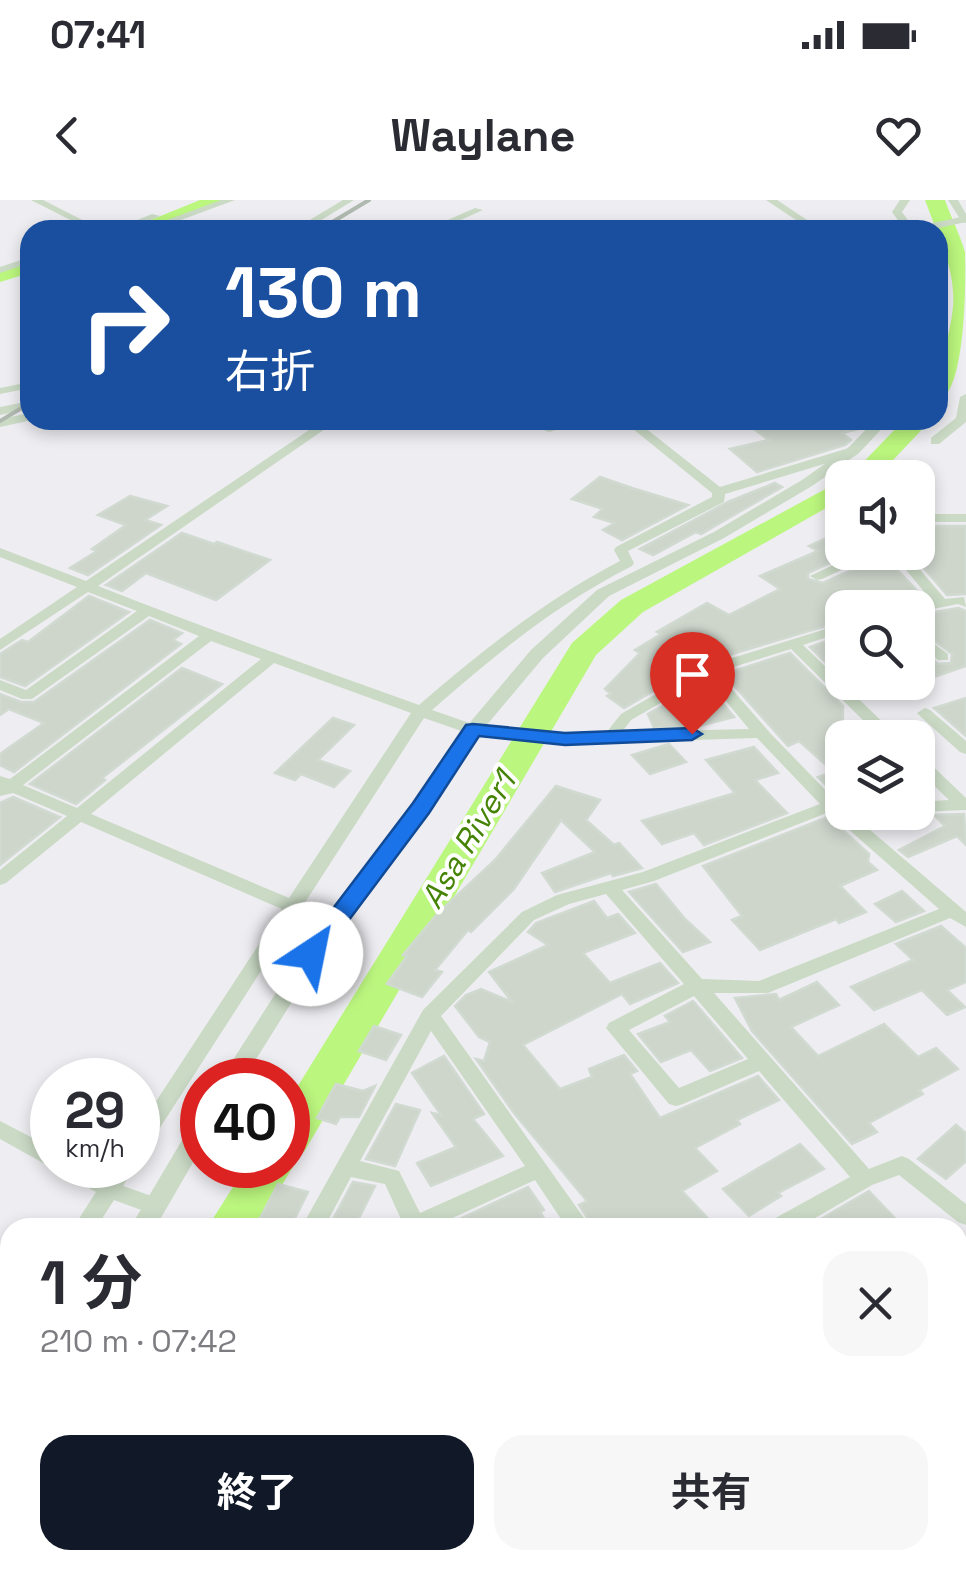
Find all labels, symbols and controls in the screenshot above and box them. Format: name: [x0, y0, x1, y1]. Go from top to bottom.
text: 07:41: [50, 11, 146, 59]
text: Waylane: [391, 107, 575, 164]
icon: back: [40, 108, 95, 163]
icon: heart: [871, 108, 926, 163]
text: 130 m: [225, 248, 422, 337]
icon: right: [60, 260, 190, 390]
text: 右折: [225, 343, 315, 400]
map controls: [825, 460, 935, 830]
button: sound: [825, 460, 935, 570]
button: search: [825, 590, 935, 700]
pin: [650, 632, 735, 735]
icon: arrive: [665, 647, 720, 702]
button: layers: [825, 720, 935, 830]
water label: Asa River1: [412, 761, 526, 916]
position arrow: [259, 902, 363, 1006]
speed limit sign: 40: [180, 1058, 310, 1188]
text: 29: [65, 1079, 125, 1143]
text: km/h: [65, 1132, 125, 1164]
text: 1 分: [40, 1245, 142, 1322]
button: close: [823, 1251, 928, 1356]
text: 210 m · 07:42: [40, 1321, 237, 1361]
button: 終了: [40, 1435, 474, 1550]
button: 共有: [494, 1435, 928, 1550]

